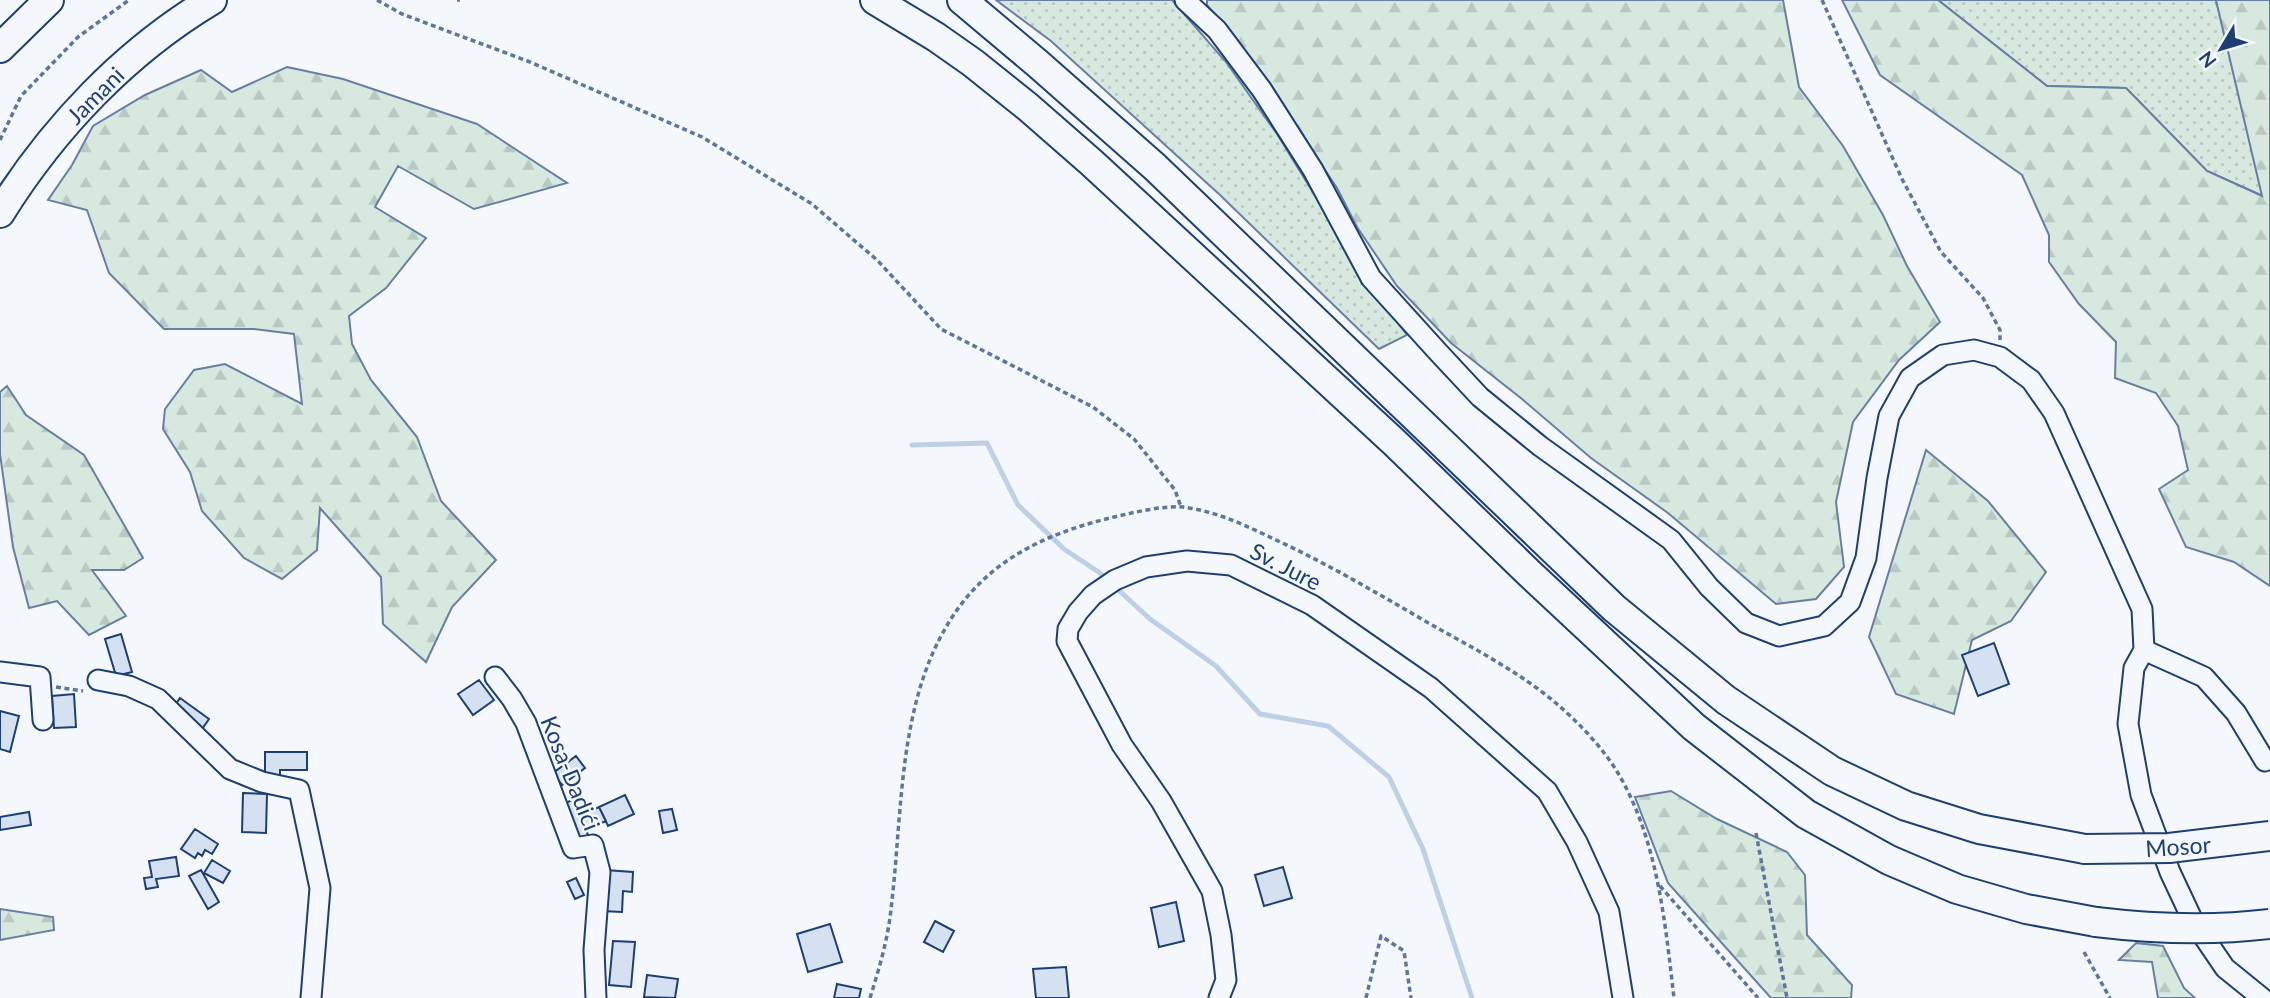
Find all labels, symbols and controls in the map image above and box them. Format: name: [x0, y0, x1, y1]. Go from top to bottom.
north arrow: [2186, 14, 2256, 84]
text: N: [2194, 47, 2221, 73]
street label: Jamani: [61, 61, 129, 129]
street label: Sv. Jure: [1246, 536, 1326, 596]
street label: Kosa-Dadići: [535, 712, 607, 834]
street label: Mosor: [2144, 830, 2212, 862]

